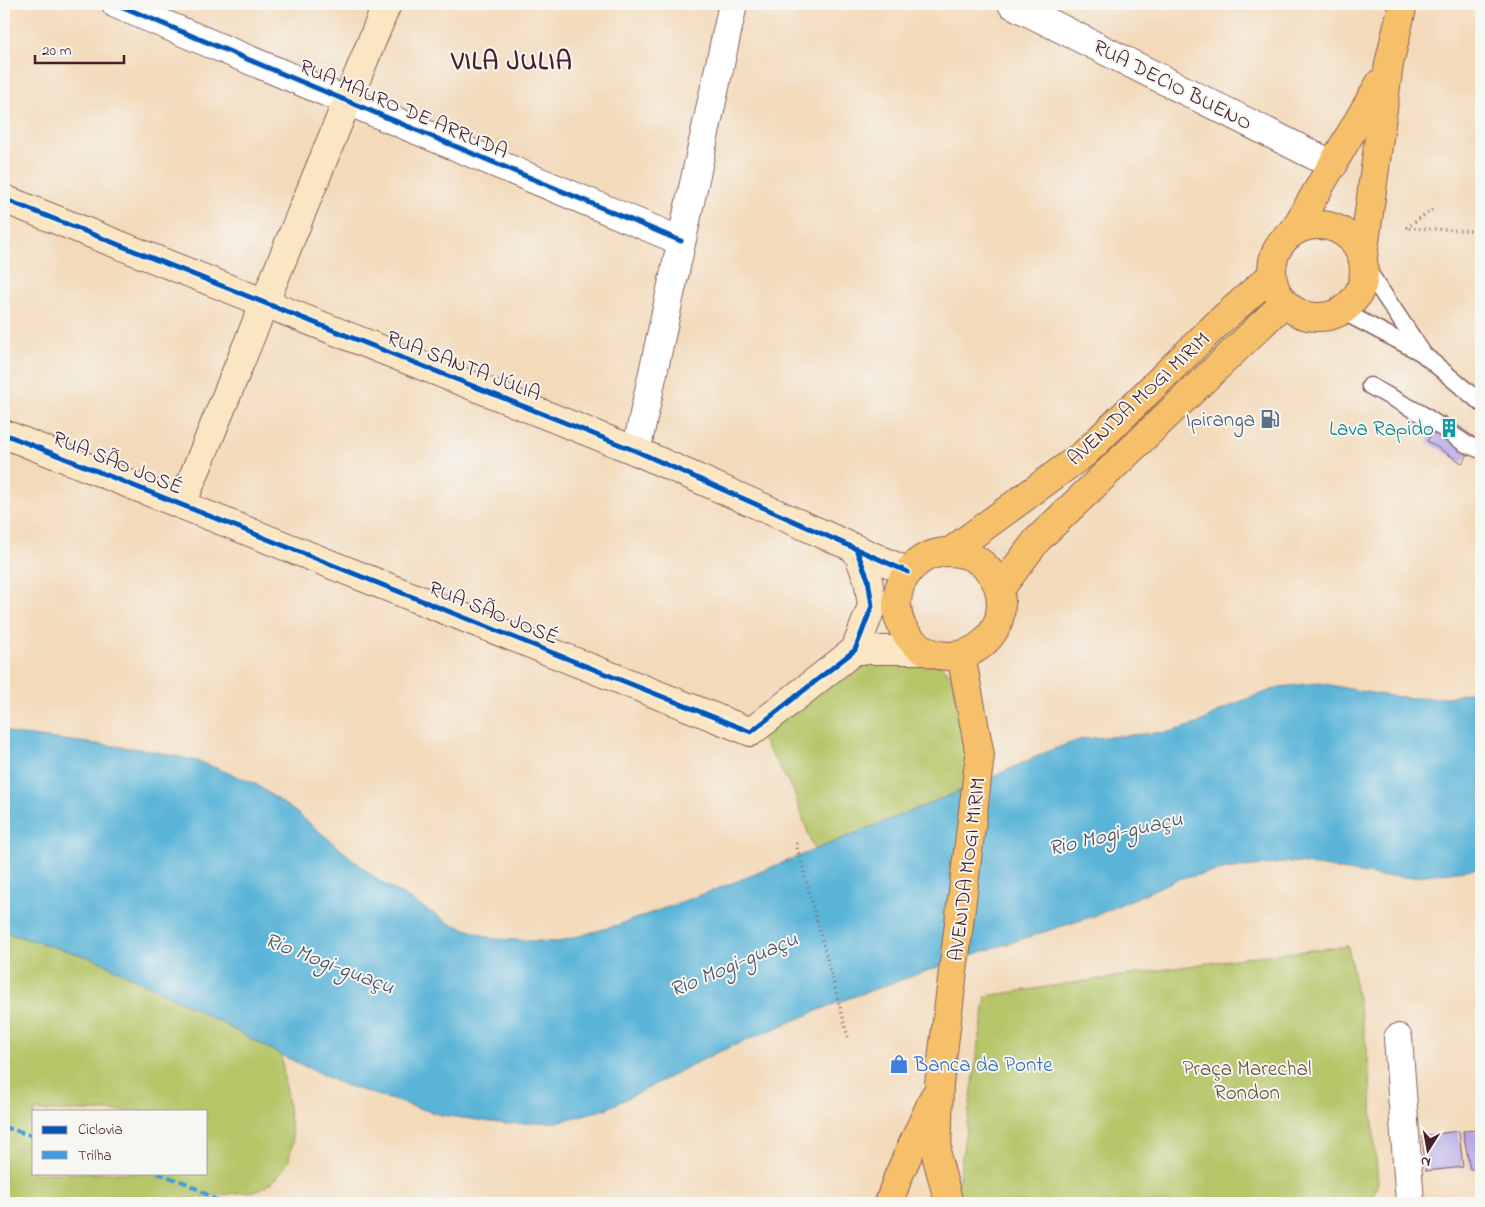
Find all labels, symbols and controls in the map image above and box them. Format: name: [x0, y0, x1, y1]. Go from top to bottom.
scale bar: [35, 32, 124, 64]
street label: RUA DECIO BUENO: [1087, 33, 1257, 139]
text: 20 m: [42, 40, 72, 62]
district label: VILA JULIA: [450, 44, 573, 82]
street label: RUA MAURO DE ARRUDA: [294, 52, 512, 167]
street label: RUA SANTA JÚLIA: [382, 324, 545, 410]
street label: AVENIDA MOGI MIRIM: [1061, 325, 1217, 474]
place label: Ipiranga: [1186, 406, 1255, 438]
fuel station icon: Ipiranga: [1259, 408, 1281, 430]
place label: Lava Rapido: [1329, 415, 1434, 445]
building icon: Lava Rapido: [1438, 417, 1460, 439]
street label: RUA SÃO JOSÉ: [48, 424, 187, 504]
street label: RUA SÃO JOSÉ: [424, 574, 563, 654]
street label: AVENIDA MOGI MIRIM: [942, 776, 994, 963]
water label: Rio Mogi-guaçu: [1046, 804, 1186, 866]
water label: Rio Mogi-guaçu: [665, 924, 804, 1007]
water label: Rio Mogi-guaçu: [259, 925, 399, 1004]
place label: Banca da Ponte: [913, 1051, 1053, 1081]
shop icon: Banca da Ponte: [888, 1053, 910, 1075]
park label: Praça Marechal Rondon: [1183, 1055, 1311, 1109]
legend: [32, 1110, 208, 1174]
text: Ciclovia: [78, 1119, 123, 1141]
north arrow: [1402, 1124, 1452, 1174]
text: Trilha: [78, 1145, 112, 1167]
text: N: [1419, 1150, 1432, 1172]

